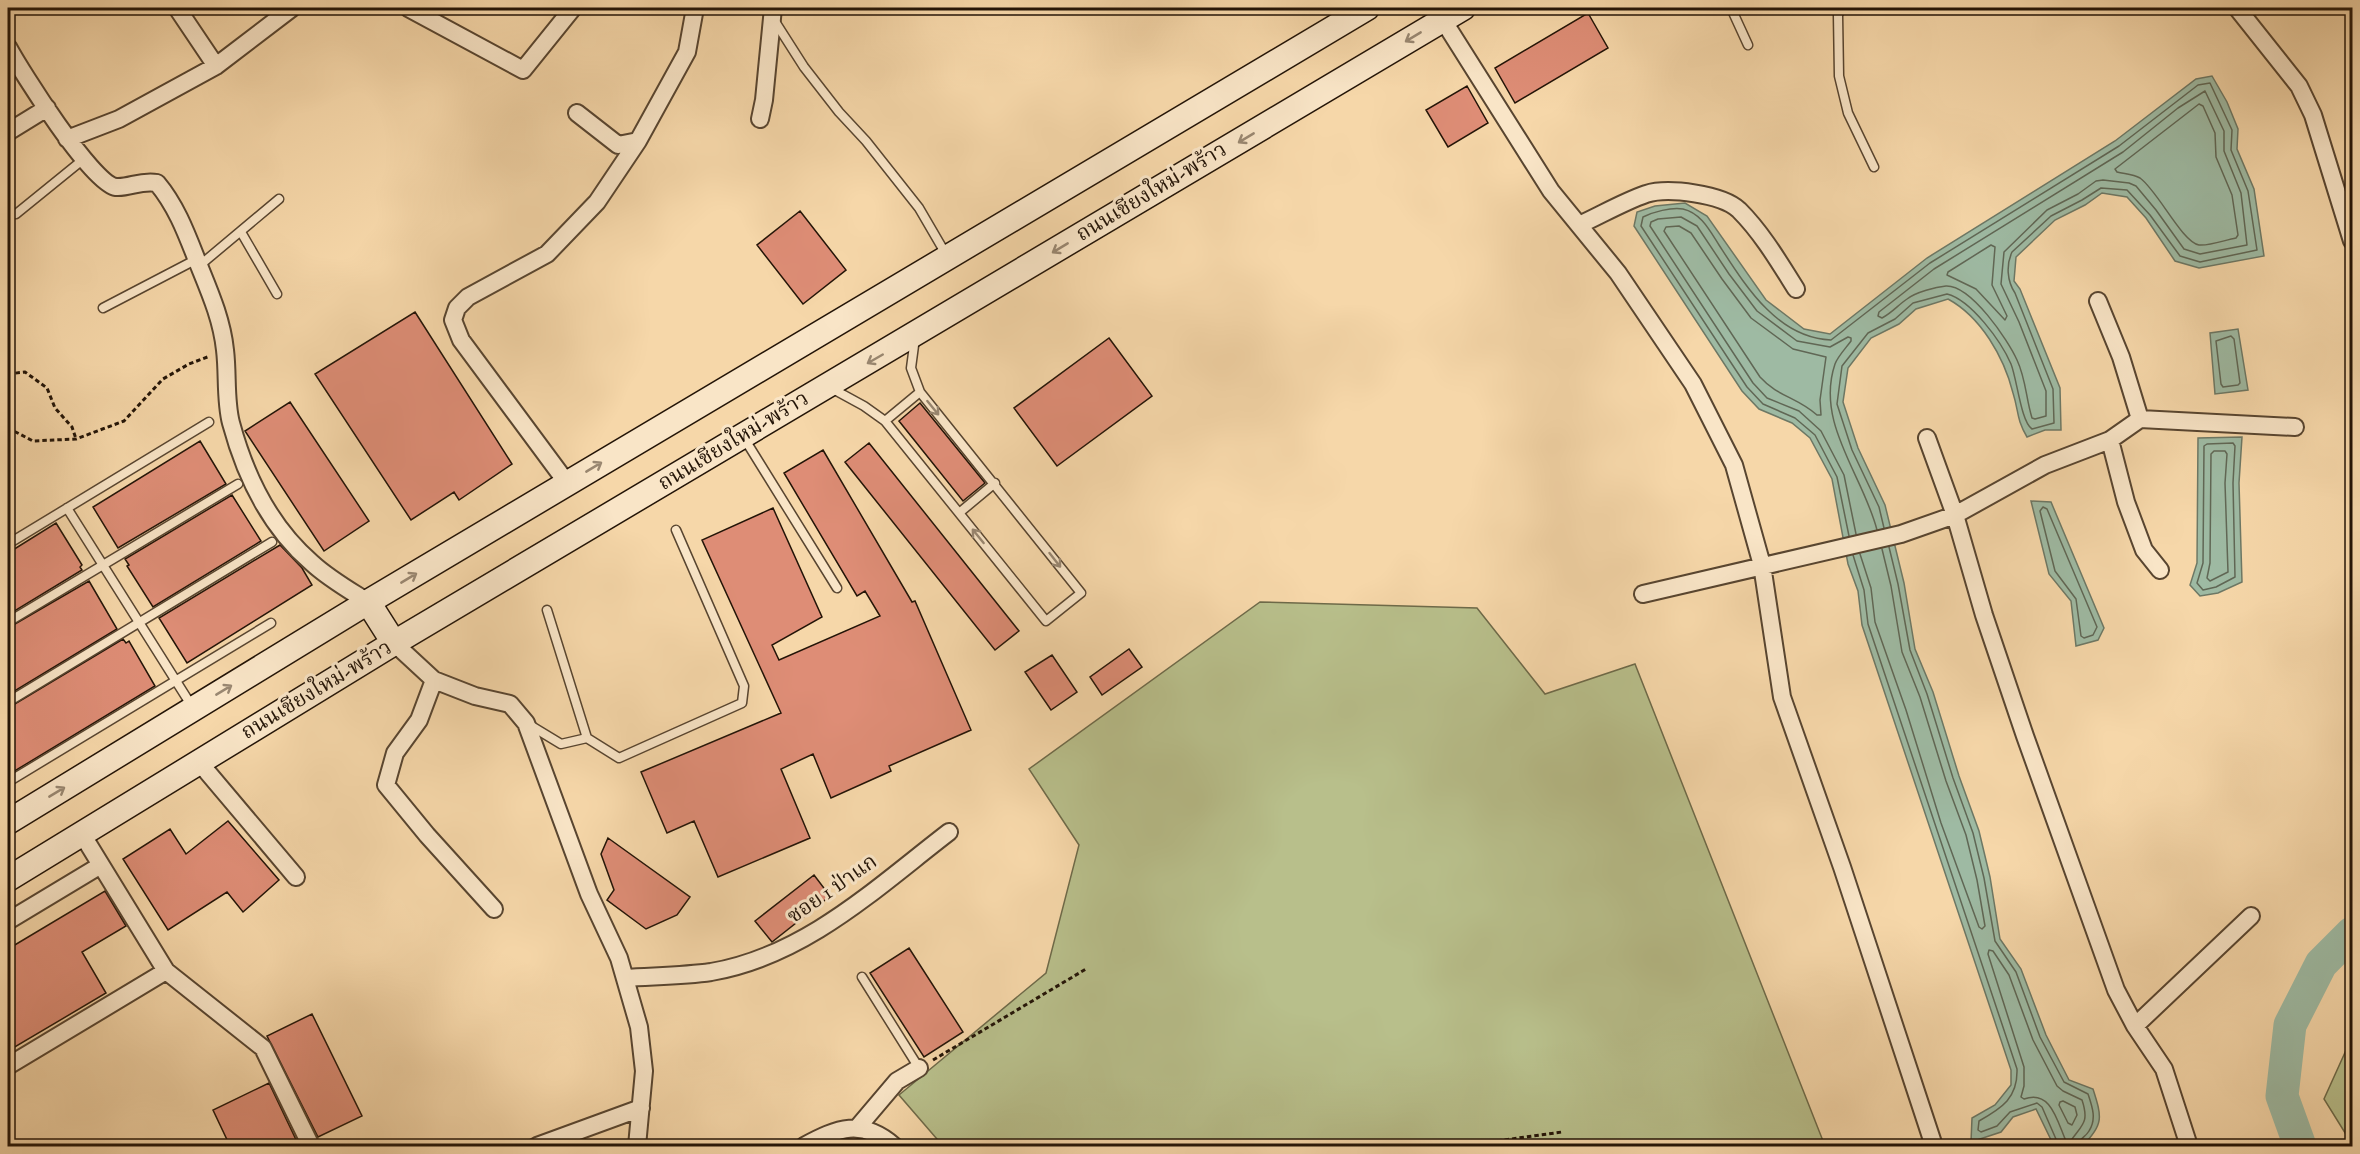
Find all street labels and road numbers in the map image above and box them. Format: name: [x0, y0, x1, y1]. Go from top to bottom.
street label: ถนนเชียงใหม่-พร้าว: [1070, 134, 1233, 250]
street label: ถนนเชียงใหม่-พร้าว: [652, 383, 815, 499]
street label: ถนนเชียงใหม่-พร้าว: [235, 632, 398, 748]
street label: ซอย 1 ป่าแก: [782, 848, 884, 932]

